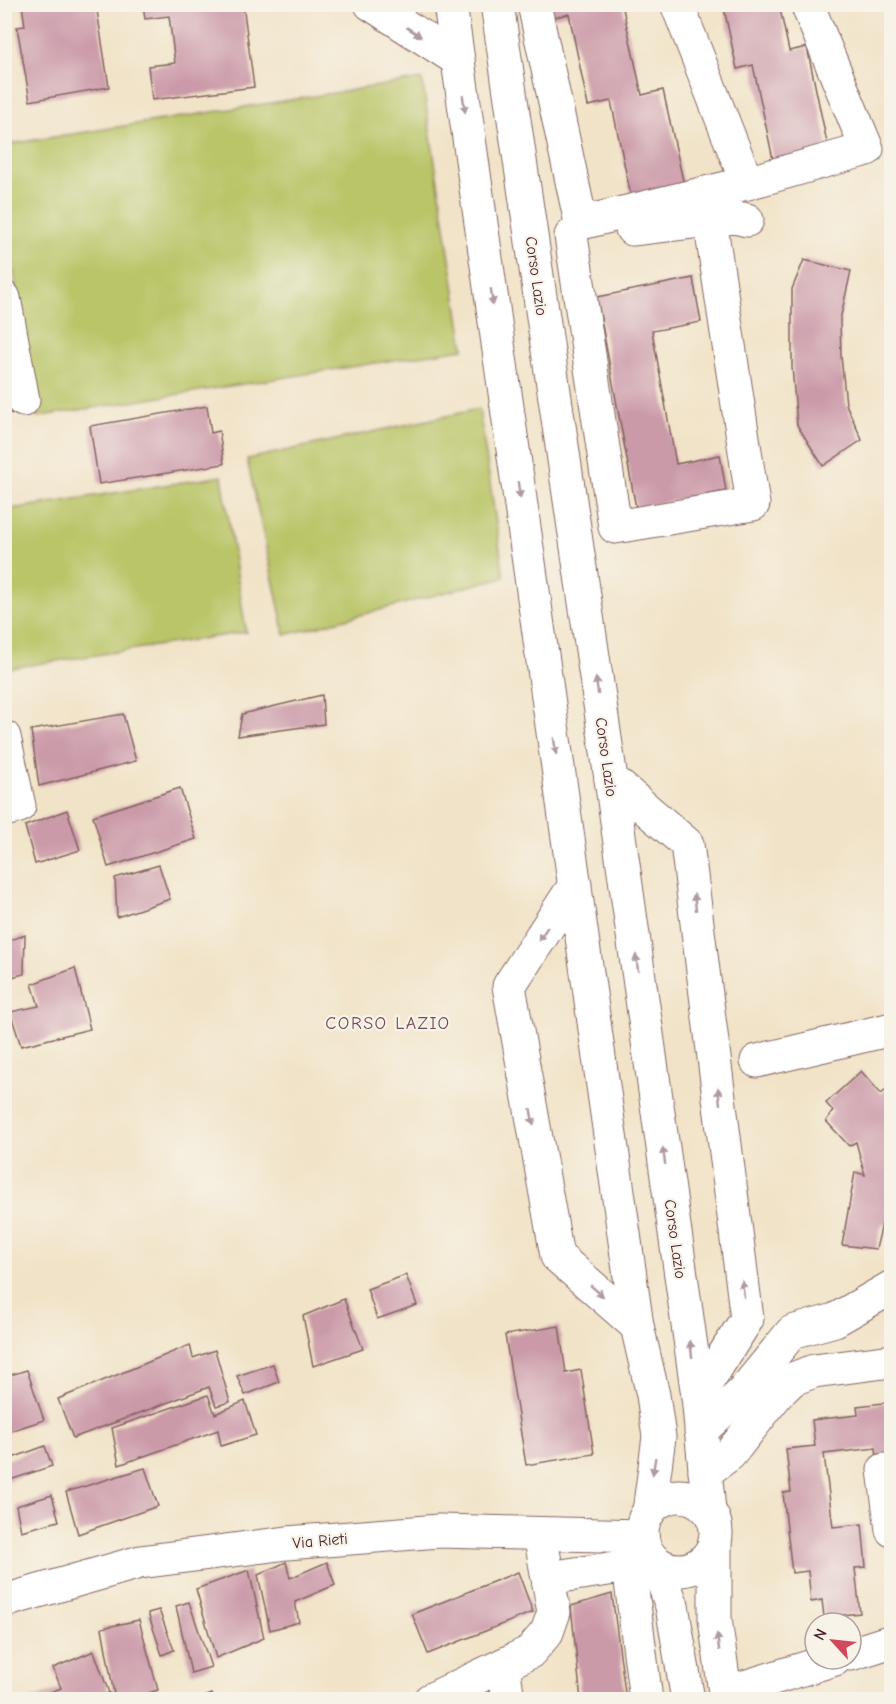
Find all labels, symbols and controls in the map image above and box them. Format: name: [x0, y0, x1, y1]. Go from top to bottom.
one-way arrow: [406, 26, 422, 38]
one-way arrow: [460, 95, 469, 114]
street label: Corso Lazio: [522, 235, 550, 317]
one-way arrow: [487, 288, 496, 307]
one-way arrow: [514, 481, 523, 500]
one-way arrow: [593, 677, 602, 696]
street label: Corso Lazio: [592, 716, 620, 798]
one-way arrow: [550, 736, 560, 755]
one-way arrow: [690, 893, 699, 912]
one-way arrow: [538, 926, 549, 942]
one-way arrow: [632, 953, 641, 972]
district label: CORSO LAZIO: [325, 1013, 451, 1034]
one-way arrow: [714, 1086, 724, 1105]
one-way arrow: [528, 1107, 537, 1126]
one-way arrow: [659, 1146, 668, 1165]
street label: Corso Lazio: [661, 1198, 689, 1280]
one-way arrow: [738, 1280, 748, 1299]
one-way arrow: [589, 1284, 604, 1297]
one-way arrow: [687, 1339, 696, 1358]
one-way arrow: [650, 1456, 659, 1475]
street label: Via Rieti: [292, 1530, 348, 1552]
north arrow: [803, 1611, 863, 1671]
text: N: [810, 1626, 831, 1643]
one-way arrow: [714, 1632, 723, 1651]

